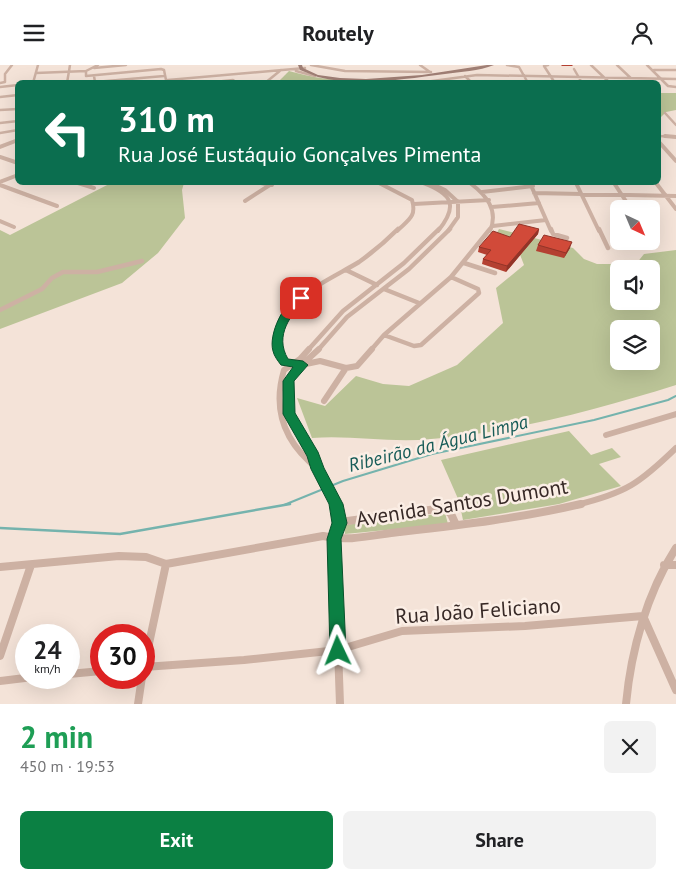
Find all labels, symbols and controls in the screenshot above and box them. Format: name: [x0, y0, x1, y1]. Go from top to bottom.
icon: menu: [20, 19, 48, 47]
text: Routely: [302, 19, 374, 47]
icon: person: [628, 19, 656, 47]
text: 310 m: [118, 96, 215, 142]
icon: left: [35, 100, 100, 165]
text: Rua José Eustáquio Gonçalves Pimenta: [118, 140, 481, 168]
north arrow: [610, 200, 660, 250]
map controls: [610, 200, 660, 370]
button: sound: [610, 260, 660, 310]
pin: [280, 277, 322, 319]
icon: arrive: [287, 284, 315, 312]
button: layers: [610, 320, 660, 370]
water label: Ribeirão da Água Limpa: [346, 409, 531, 477]
street label: Avenida Santos Dumont: [354, 472, 570, 533]
street label: Rua João Feliciano: [394, 591, 562, 630]
speed limit sign: 30: [90, 624, 155, 689]
position arrow: [311, 624, 363, 676]
text: 24: [33, 634, 62, 666]
text: km/h: [34, 661, 61, 676]
text: 2 min: [20, 717, 93, 756]
button: close: [604, 721, 656, 773]
text: 450 m · 19:53: [20, 756, 115, 776]
button: Exit: [20, 811, 333, 869]
button: Share: [343, 811, 656, 869]

